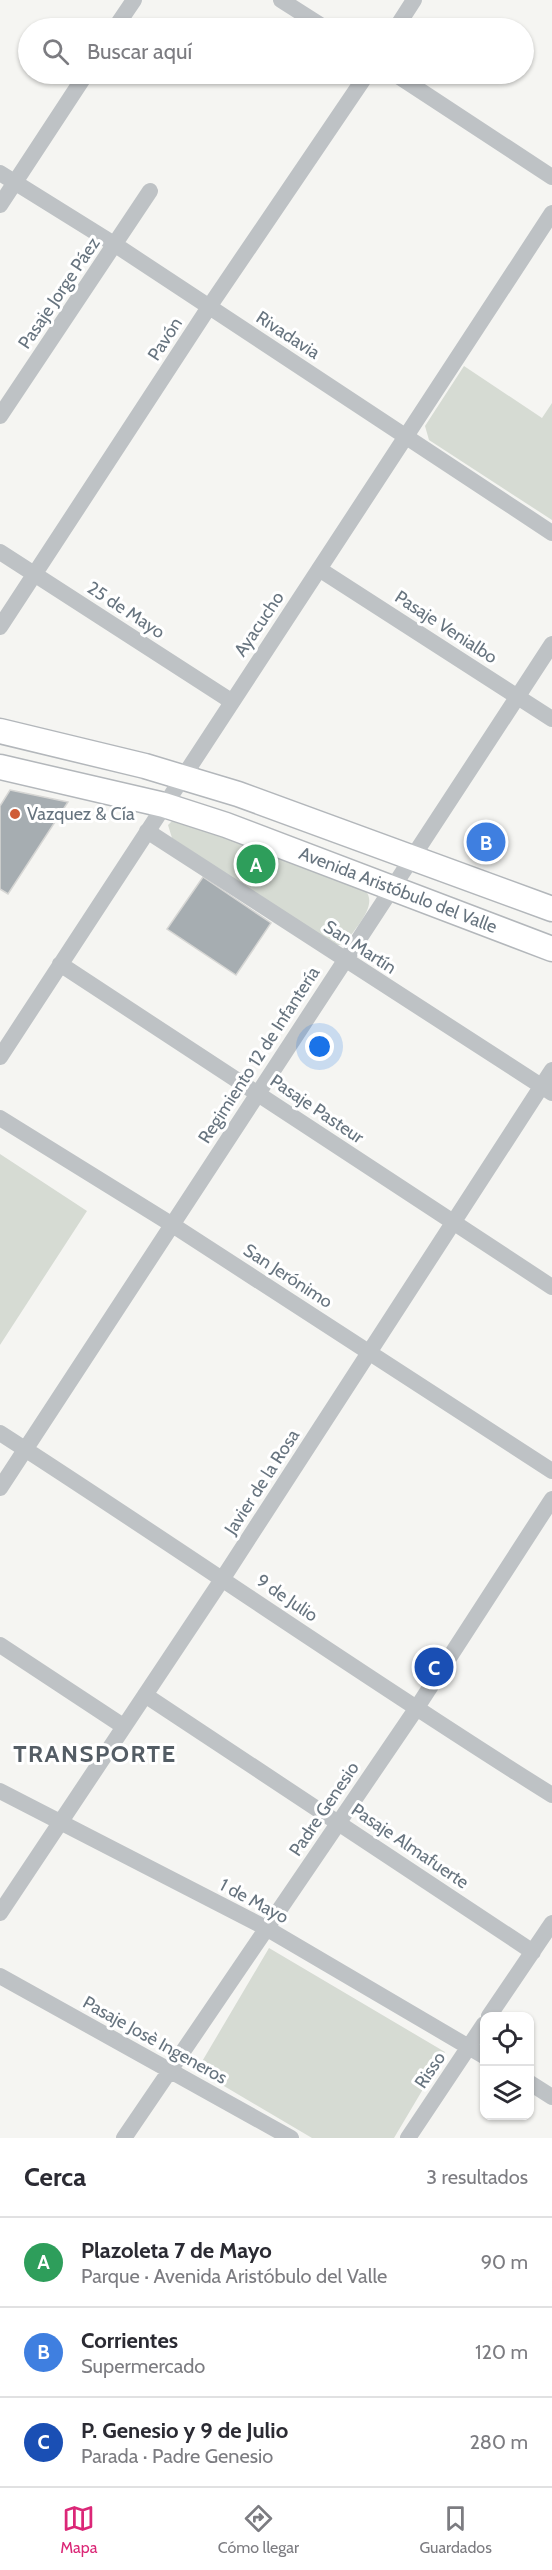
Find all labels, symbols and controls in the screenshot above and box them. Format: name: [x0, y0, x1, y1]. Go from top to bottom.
search box: [18, 18, 534, 84]
icon: search: [39, 35, 72, 68]
text: Buscar aquí: [87, 38, 192, 65]
street label: Pasaje Jorge Páez: [13, 232, 105, 353]
street label: Rivadavia: [252, 306, 324, 364]
street label: Pavón: [143, 313, 187, 365]
street label: 25 de Mayo: [83, 577, 169, 643]
street label: Pasaje Venialbo: [391, 586, 501, 668]
street label: Ayacucho: [229, 587, 289, 661]
place label: Vazquez & Cía: [27, 803, 135, 825]
marker: Vazquez & Cía: [8, 807, 22, 821]
pin: B: [466, 820, 506, 864]
pin: A: [236, 842, 276, 886]
street label: Avenida Aristóbulo del Valle: [296, 842, 500, 938]
street label: San Martín: [320, 915, 400, 979]
street label: Regimiento 12 de Infantería: [194, 962, 325, 1148]
your location: [305, 1032, 334, 1061]
street label: Pasaje Pasteur: [266, 1070, 368, 1149]
street label: San Jerónimo: [239, 1239, 337, 1313]
street label: Javier de la Rosa: [219, 1425, 304, 1540]
street label: 9 de Julio: [252, 1569, 322, 1627]
pin: C: [414, 1644, 454, 1690]
district label: TRANSPORTE: [13, 1739, 177, 1768]
street label: Padre Genesio: [284, 1758, 364, 1860]
street label: Pasaje Almafuerte: [347, 1799, 473, 1893]
street label: 1 de Mayo: [216, 1874, 292, 1928]
street label: Pasaje Josè Ingeneros: [79, 1991, 231, 2089]
map controls: [480, 2012, 534, 2120]
button: locate: [480, 2012, 534, 2066]
street label: Risso: [410, 2047, 450, 2092]
button: layers: [480, 2066, 534, 2120]
text: Cerca: [24, 2161, 86, 2193]
text: 3 resultados: [426, 2165, 528, 2189]
text: Plazoleta 7 de Mayo: [81, 2237, 272, 2264]
text: A: [37, 2250, 50, 2274]
text: 90 m: [481, 2250, 528, 2274]
text: Parque · Avenida Aristóbulo del Valle: [81, 2264, 387, 2288]
text: Corrientes: [81, 2327, 178, 2354]
text: B: [37, 2340, 50, 2364]
text: 120 m: [475, 2340, 528, 2364]
text: Supermercado: [81, 2354, 205, 2378]
text: P. Genesio y 9 de Julio: [81, 2417, 288, 2444]
text: C: [37, 2430, 50, 2454]
text: 280 m: [469, 2430, 528, 2454]
text: Parada · Padre Genesio: [81, 2444, 273, 2468]
tab: Mapa: [60, 2502, 97, 2557]
tab: Cómo llegar: [218, 2502, 299, 2557]
tab: Guardados: [419, 2502, 492, 2557]

